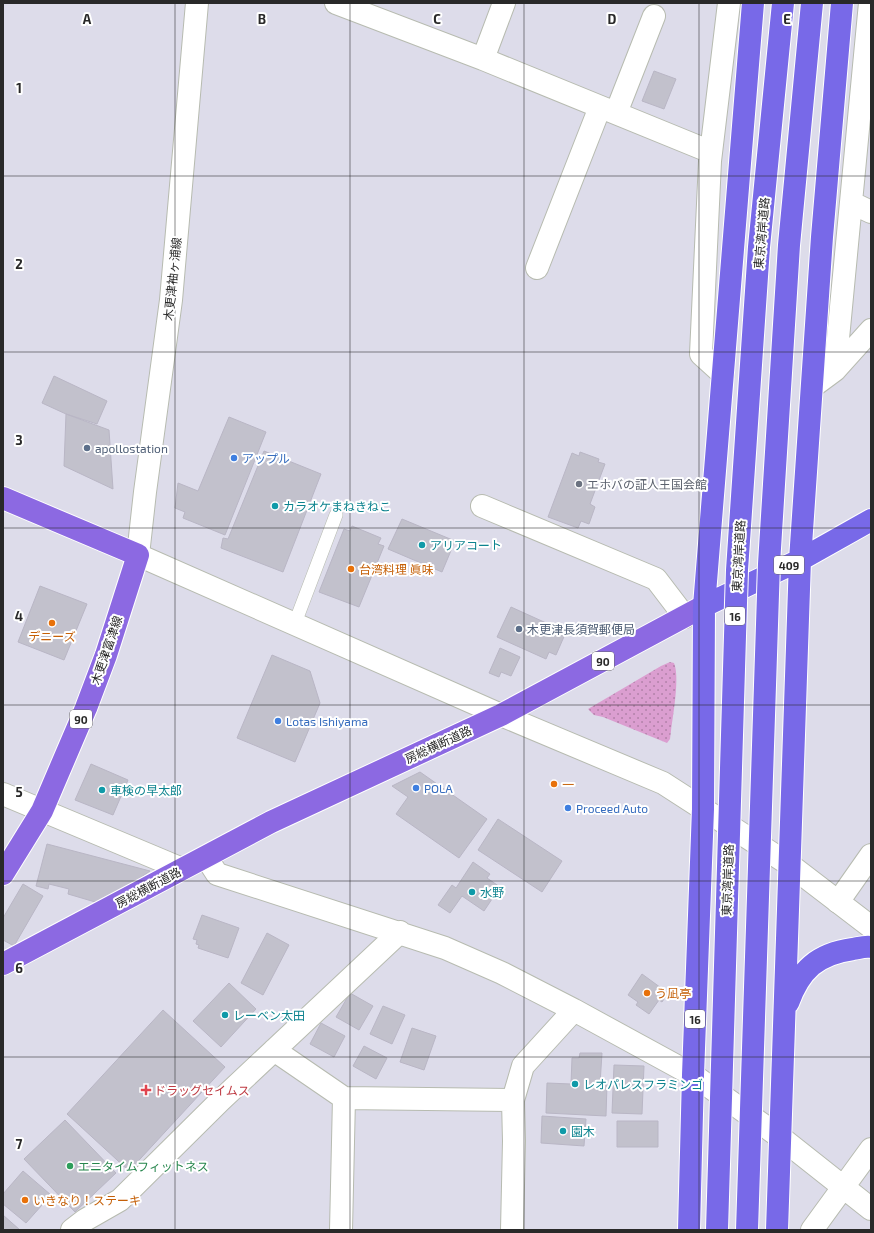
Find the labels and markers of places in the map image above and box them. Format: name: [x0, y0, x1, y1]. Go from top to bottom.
place label: apollostation: [95, 441, 168, 455]
marker: apollostation: [82, 443, 92, 453]
place label: アップル: [242, 451, 290, 465]
marker: アップル: [229, 453, 239, 463]
place label: エホバの証人王国会館: [587, 477, 707, 491]
marker: エホバの証人王国会館: [574, 479, 584, 489]
place label: カラオケまねきねこ: [283, 499, 391, 513]
marker: カラオケまねきねこ: [270, 501, 280, 511]
place label: アリアコート: [430, 538, 502, 552]
marker: アリアコート: [417, 540, 427, 550]
place label: 台湾料理 眞味: [359, 562, 434, 576]
marker: 台湾料理 眞味: [346, 564, 356, 574]
marker: デニーズ: [47, 618, 57, 628]
place label: 木更津長須賀郵便局: [527, 622, 635, 636]
marker: 木更津長須賀郵便局: [514, 624, 524, 634]
place label: デニーズ: [28, 629, 76, 643]
place label: Lotas Ishiyama: [286, 714, 368, 728]
marker: Lotas Ishiyama: [273, 716, 283, 726]
place label: 一: [562, 777, 574, 791]
marker: 一: [549, 779, 559, 789]
place label: POLA: [424, 781, 453, 795]
place label: 車検の早太郎: [110, 783, 182, 797]
marker: POLA: [411, 783, 421, 793]
marker: 車検の早太郎: [97, 785, 107, 795]
place label: Proceed Auto: [576, 801, 648, 815]
marker: Proceed Auto: [563, 803, 573, 813]
place label: 水野: [480, 885, 504, 899]
marker: 水野: [467, 887, 477, 897]
place label: う凪亭: [655, 986, 691, 1000]
marker: う凪亭: [642, 988, 652, 998]
place label: レーベン太田: [233, 1008, 305, 1022]
marker: レーベン太田: [220, 1010, 230, 1020]
place label: レオパレスフラミンゴ: [583, 1077, 703, 1091]
marker: レオパレスフラミンゴ: [570, 1079, 580, 1089]
place label: ドラッグセイムス: [154, 1083, 250, 1097]
marker: ドラッグセイムス: [141, 1085, 151, 1095]
place label: 園木: [571, 1124, 595, 1138]
marker: 園木: [558, 1126, 568, 1136]
place label: エニタイムフィットネス: [78, 1159, 209, 1173]
marker: エニタイムフィットネス: [65, 1161, 75, 1171]
place label: いきなり！ステーキ: [33, 1193, 141, 1207]
marker: いきなり！ステーキ: [20, 1195, 30, 1205]

